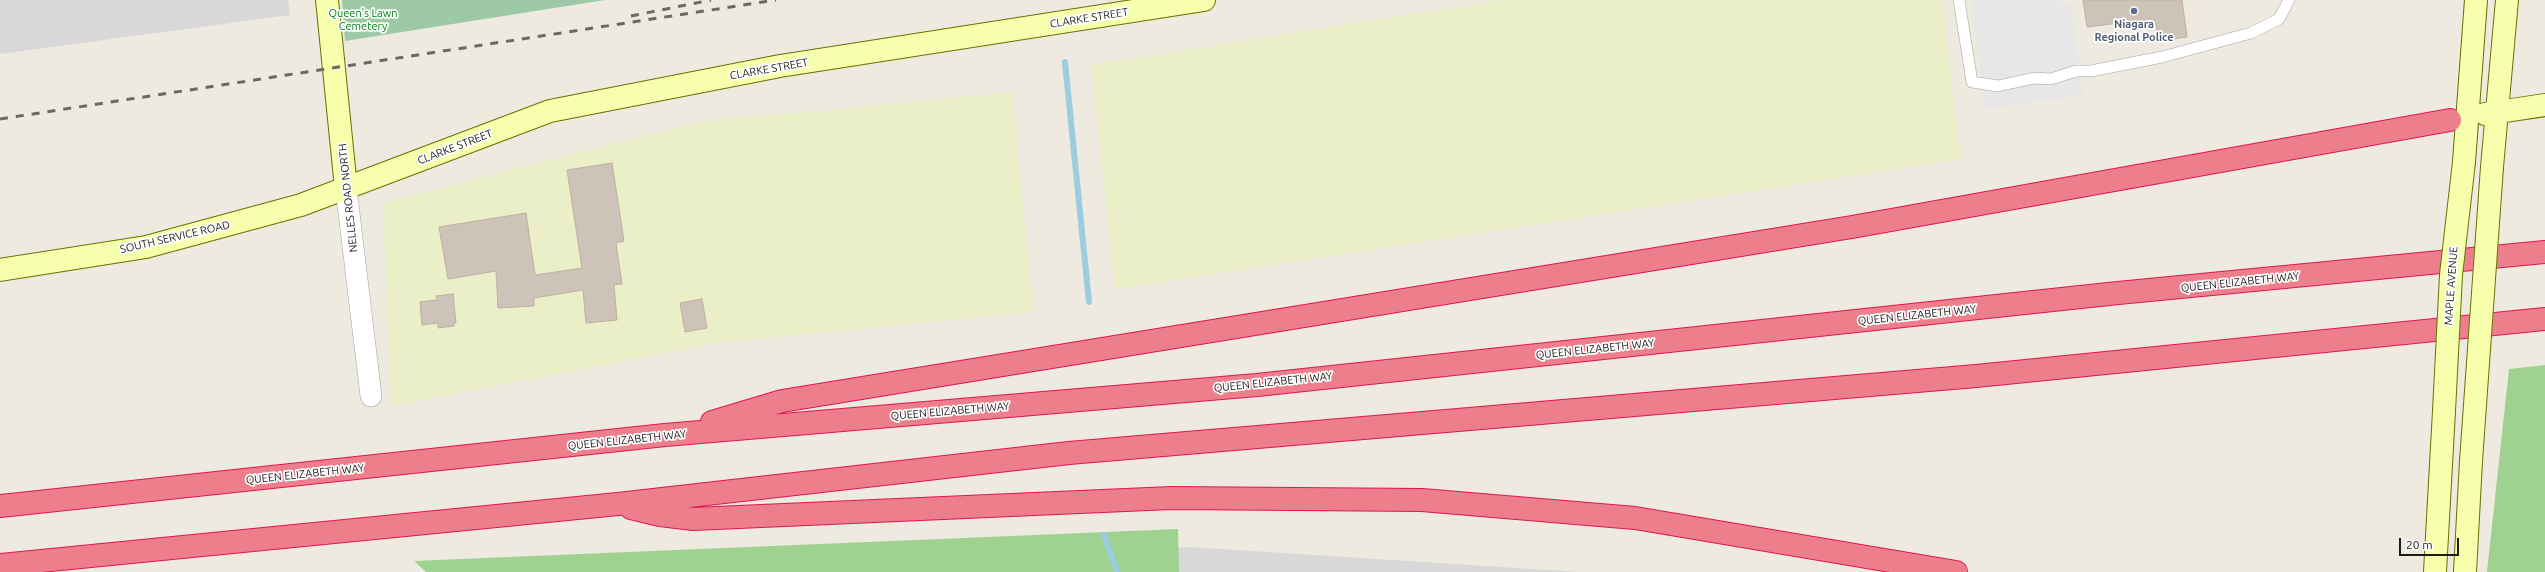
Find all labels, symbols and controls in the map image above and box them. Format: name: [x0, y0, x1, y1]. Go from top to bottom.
street label: CLARKE STREET: [1049, 5, 1129, 31]
park label: Queen's Lawn Cemetery: [328, 6, 398, 32]
marker: Niagara Regional Police: [2129, 6, 2139, 16]
place label: Niagara Regional Police: [2094, 17, 2174, 43]
street label: CLARKE STREET: [729, 56, 809, 82]
street label: CLARKE STREET: [416, 127, 494, 167]
street label: NELLES ROAD NORTH: [336, 143, 360, 253]
street label: SOUTH SERVICE ROAD: [119, 218, 231, 256]
street label: MAPLE AVENUE: [2442, 246, 2460, 326]
street label: QUEEN ELIZABETH WAY: [2180, 269, 2300, 295]
street label: QUEEN ELIZABETH WAY: [1857, 302, 1977, 328]
street label: QUEEN ELIZABETH WAY: [1535, 336, 1655, 362]
street label: QUEEN ELIZABETH WAY: [1213, 369, 1333, 395]
street label: QUEEN ELIZABETH WAY: [890, 399, 1010, 423]
street label: QUEEN ELIZABETH WAY: [567, 427, 687, 453]
street label: QUEEN ELIZABETH WAY: [245, 461, 365, 487]
scale bar: [2401, 530, 2461, 556]
text: 20 m: [2406, 538, 2433, 551]

